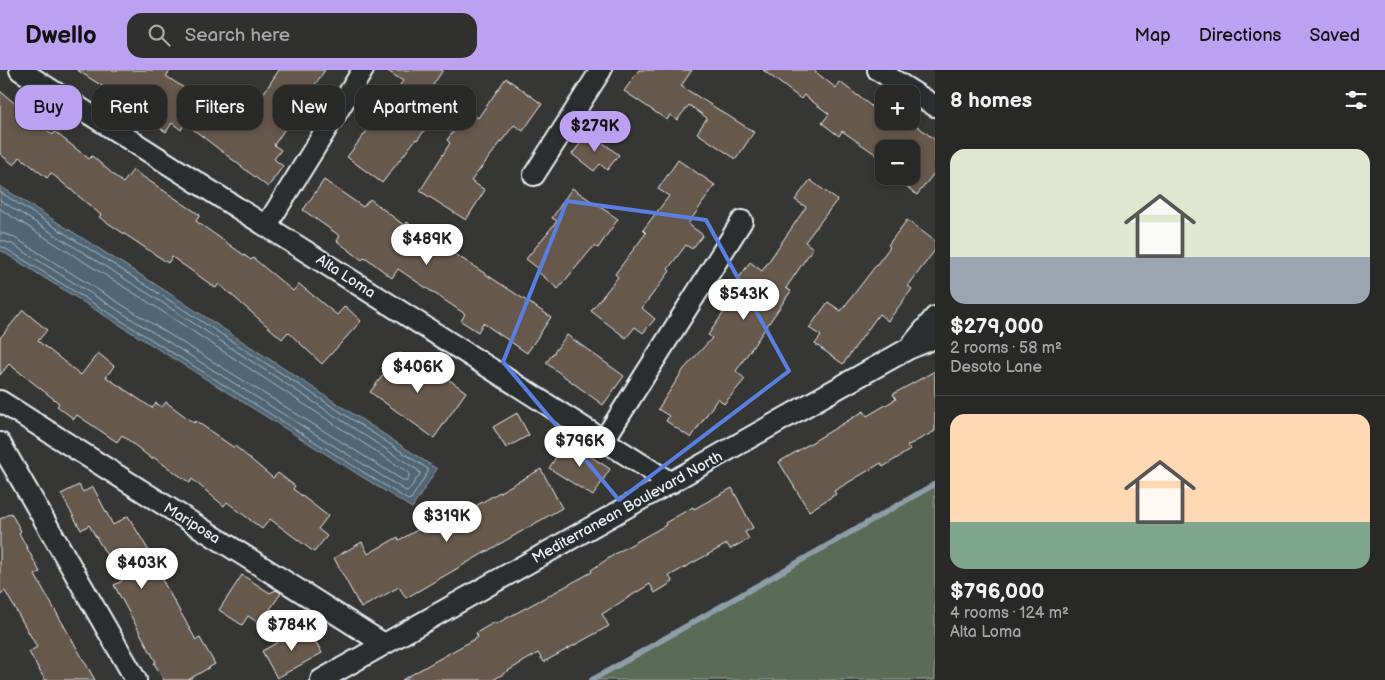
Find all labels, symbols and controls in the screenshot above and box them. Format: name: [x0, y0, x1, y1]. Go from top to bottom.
search box: [127, 13, 477, 58]
text: Dwello: [25, 21, 97, 50]
icon: search: [145, 21, 173, 49]
text: Search here: [185, 24, 290, 47]
text: Map: [1135, 25, 1171, 46]
text: Directions: [1199, 25, 1281, 46]
text: Saved: [1309, 25, 1360, 46]
chip: Buy: [15, 85, 82, 130]
chip: Rent: [92, 85, 167, 130]
chip: Filters: [177, 85, 263, 130]
chip: New: [273, 85, 345, 130]
chip: Apartment: [355, 85, 476, 130]
map controls: [875, 85, 920, 185]
button: +: [875, 85, 920, 130]
icon: filters: [1342, 86, 1370, 114]
text: 8 homes: [950, 88, 1032, 113]
pin: $279K: [560, 111, 630, 153]
text: $279K: [571, 117, 619, 136]
button: −: [875, 140, 920, 185]
icon: home: [1115, 181, 1205, 271]
pin: $489K: [392, 224, 462, 266]
text: $489K: [402, 230, 452, 249]
street label: Alta Loma: [313, 250, 379, 303]
pin: $543K: [709, 278, 779, 321]
text: $543K: [719, 285, 769, 304]
text: $279,000: [950, 314, 1044, 339]
text: 2 rooms · 58 m²: [950, 339, 1062, 358]
pin: $406K: [383, 352, 453, 394]
text: $406K: [393, 358, 443, 377]
text: Desoto Lane: [950, 358, 1042, 377]
pin: $796K: [545, 426, 615, 468]
text: $796K: [555, 432, 605, 451]
street label: Mediterranean Boulevard North: [529, 447, 726, 568]
icon: home: [1115, 447, 1205, 537]
street label: Mariposa: [160, 499, 224, 548]
pin: $319K: [412, 500, 482, 543]
text: $319K: [424, 507, 470, 526]
pin: $403K: [107, 548, 177, 590]
text: $403K: [117, 554, 167, 573]
text: $796,000: [950, 579, 1044, 604]
text: 4 rooms · 124 m²: [950, 604, 1069, 623]
pin: $784K: [257, 610, 327, 652]
text: $784K: [267, 616, 317, 635]
text: Alta Loma: [950, 623, 1021, 642]

